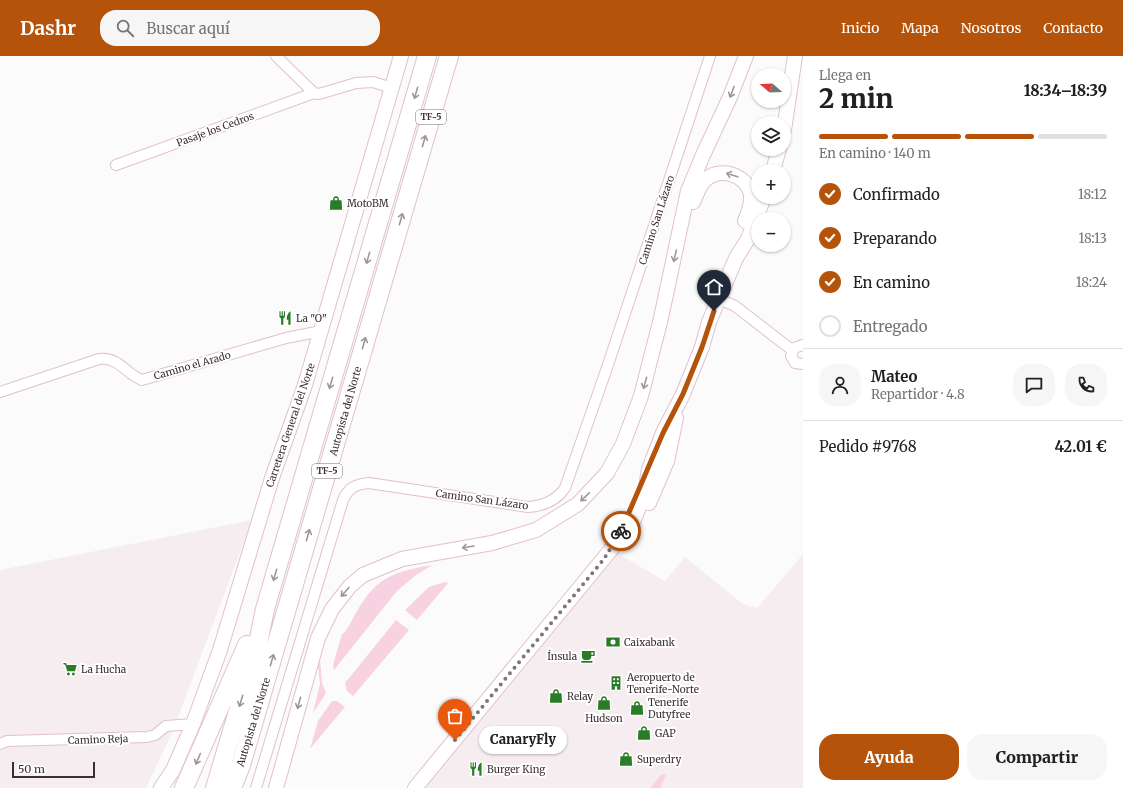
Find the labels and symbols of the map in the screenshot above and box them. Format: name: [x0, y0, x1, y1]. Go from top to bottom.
north arrow: [751, 68, 791, 108]
one-way arrow: [727, 86, 735, 98]
one-way arrow: [412, 87, 419, 100]
street label: Pasaje los Cedros: [175, 109, 256, 150]
road number: TF-5: [416, 110, 446, 124]
one-way arrow: [421, 134, 428, 147]
one-way arrow: [726, 171, 739, 178]
street label: Camino San Lázaro: [636, 174, 677, 267]
shop icon: MotoBM: [328, 195, 344, 211]
place label: MotoBM: [347, 197, 389, 210]
one-way arrow: [398, 212, 405, 225]
one-way arrow: [670, 250, 678, 263]
one-way arrow: [364, 252, 371, 265]
pin: [697, 270, 731, 311]
restaurant icon: La "O": [277, 310, 293, 326]
place label: La "O": [296, 312, 327, 325]
one-way arrow: [361, 337, 368, 350]
street label: Camino el Arado: [152, 348, 232, 383]
street label: Carretera General del Norte: [263, 361, 318, 489]
street label: Autopista del Norte: [326, 365, 364, 458]
one-way arrow: [640, 376, 648, 389]
one-way arrow: [327, 377, 334, 390]
road number: TF-5: [312, 464, 342, 478]
street label: Camino San Lázaro: [435, 487, 529, 512]
one-way arrow: [580, 492, 590, 501]
courier: [601, 511, 641, 551]
one-way arrow: [305, 529, 312, 542]
one-way arrow: [462, 543, 475, 551]
one-way arrow: [271, 568, 278, 581]
one-way arrow: [340, 586, 349, 597]
bank icon: Caixabank: [605, 634, 621, 650]
place label: Caixabank: [624, 636, 676, 649]
cafe icon: Ínsula: [580, 648, 596, 664]
place label: Ínsula: [547, 649, 578, 663]
one-way arrow: [269, 654, 276, 667]
supermarket icon: La Hucha: [62, 661, 78, 677]
place label: La Hucha: [81, 663, 127, 676]
place label: Aeropuerto de Tenerife-Norte: [626, 671, 699, 696]
building icon: Aeropuerto de Tenerife-Norte: [608, 675, 624, 691]
street label: Autopista del Norte: [233, 676, 273, 769]
shop icon: Relay: [548, 688, 564, 704]
place label: Relay: [567, 690, 593, 703]
one-way arrow: [237, 694, 244, 707]
shop icon: Hudson: [596, 695, 612, 711]
place label: Tenerife Dutyfree: [648, 696, 690, 721]
one-way arrow: [295, 697, 302, 710]
pin: [438, 699, 472, 740]
shop icon: Tenerife Dutyfree: [629, 700, 645, 716]
place label: Hudson: [585, 712, 623, 725]
shop icon: GAP: [636, 725, 652, 741]
callout: CanaryFly: [479, 726, 567, 754]
place label: GAP: [655, 727, 676, 740]
street label: Camino Reja: [68, 732, 129, 747]
shop icon: Superdry: [618, 751, 634, 767]
one-way arrow: [194, 752, 201, 764]
place label: Superdry: [637, 753, 681, 766]
scale bar: [12, 760, 95, 779]
restaurant icon: Burger King: [468, 761, 484, 777]
place label: Burger King: [487, 763, 545, 776]

